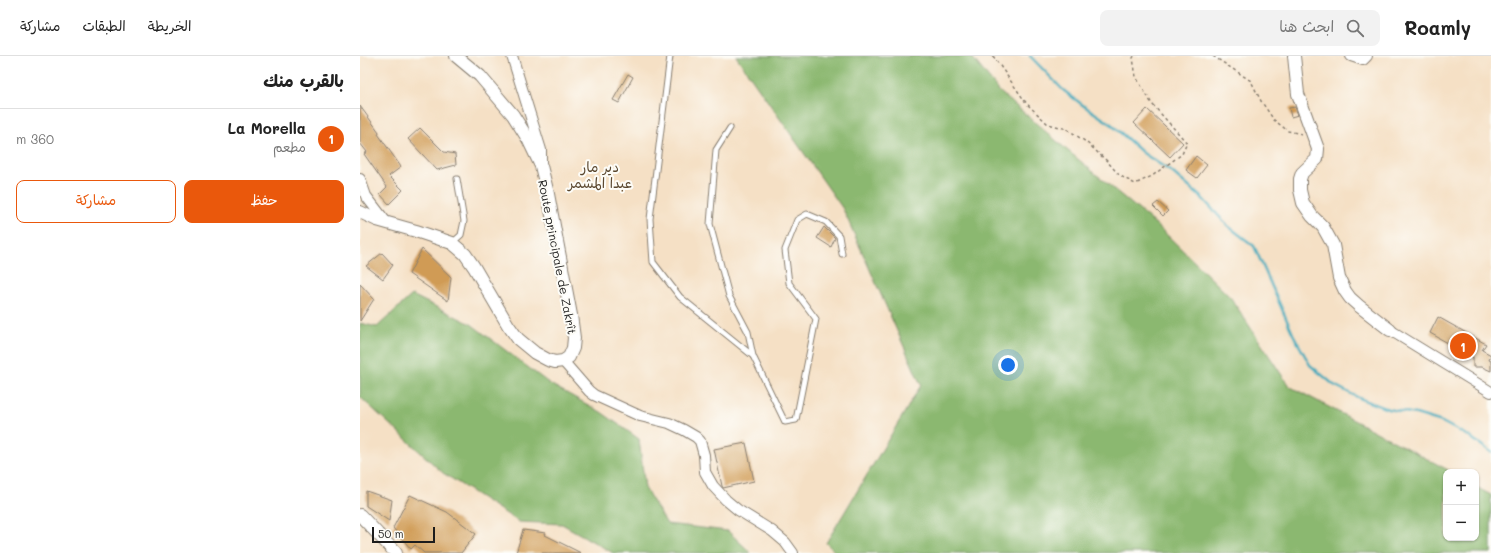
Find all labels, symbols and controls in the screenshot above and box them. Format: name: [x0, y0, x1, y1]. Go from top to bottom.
search box: [1100, 10, 1380, 46]
text: Roamly: [1404, 15, 1471, 40]
text: مشاركة: [20, 16, 60, 35]
text: الطبقات: [82, 16, 126, 35]
text: الخريطة: [148, 16, 191, 35]
text: ابحث هنا: [1279, 16, 1334, 36]
icon: search: [1344, 17, 1366, 39]
text: بالقرب منك: [263, 69, 344, 91]
text: La Morella: [227, 118, 306, 138]
text: 360 m: [16, 130, 54, 147]
text: 1: [328, 130, 334, 147]
text: مطعم: [273, 138, 306, 155]
district label: دير مار عبدا المشمر: [567, 157, 632, 192]
street label: Route principale de Zakrît: [535, 178, 581, 336]
button: مشاركة: [16, 180, 176, 223]
button: حفظ: [184, 180, 344, 223]
pin: 1: [1450, 331, 1476, 361]
your location: [998, 355, 1018, 375]
map controls: [1443, 469, 1479, 541]
button: +: [1443, 469, 1479, 505]
button: −: [1443, 505, 1479, 541]
scale bar: [372, 525, 435, 544]
text: 50 m: [378, 526, 404, 541]

